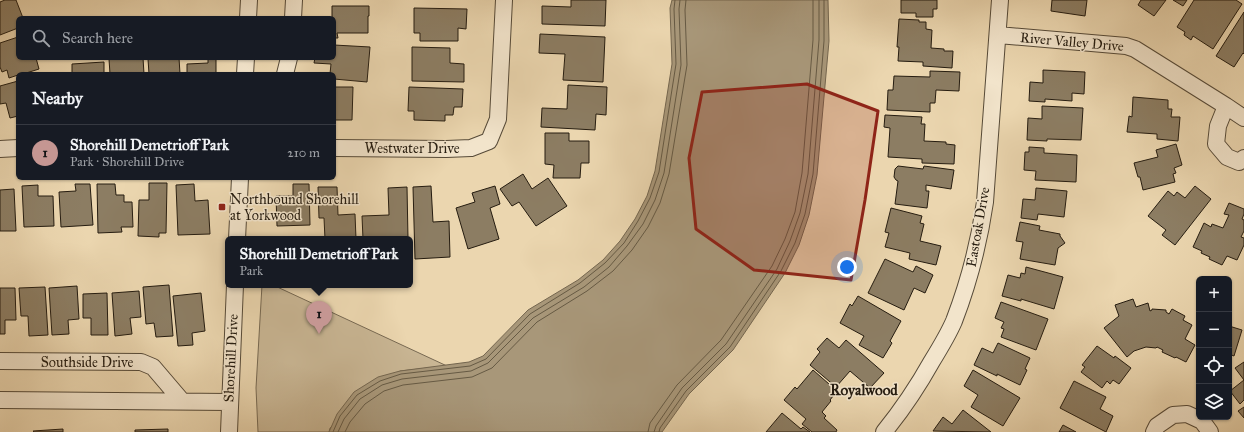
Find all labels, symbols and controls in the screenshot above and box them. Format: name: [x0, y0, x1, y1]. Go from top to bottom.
search box: [16, 16, 336, 60]
icon: search: [30, 27, 52, 49]
text: Search here: [62, 29, 133, 47]
street label: River Valley Drive: [1019, 29, 1125, 55]
text: Nearby: [32, 88, 83, 109]
text: Shorehill Demetrioff Park: [70, 136, 229, 154]
street label: Westwater Drive: [364, 140, 460, 157]
text: 1: [42, 145, 48, 161]
text: 210 m: [287, 145, 320, 161]
text: Park · Shorehill Drive: [70, 154, 184, 170]
street label: Eastoak Drive: [963, 185, 993, 268]
place label: Northbound Shorehill at Yorkwood: [230, 191, 359, 224]
marker: Northbound Shorehill at Yorkwood: [217, 202, 227, 212]
popup: [225, 236, 413, 288]
text: Shorehill Demetrioff Park: [240, 245, 398, 263]
your location: [837, 257, 857, 277]
text: Park: [240, 263, 263, 279]
map controls: [1196, 276, 1232, 420]
button: +: [1196, 276, 1232, 312]
pin: 1: [306, 301, 332, 334]
button: −: [1196, 312, 1232, 348]
street label: Shorehill Drive: [220, 313, 242, 403]
button: locate: [1196, 348, 1232, 384]
street label: Southside Drive: [41, 354, 133, 371]
district label: Royalwood: [830, 381, 898, 400]
button: layers: [1196, 384, 1232, 420]

